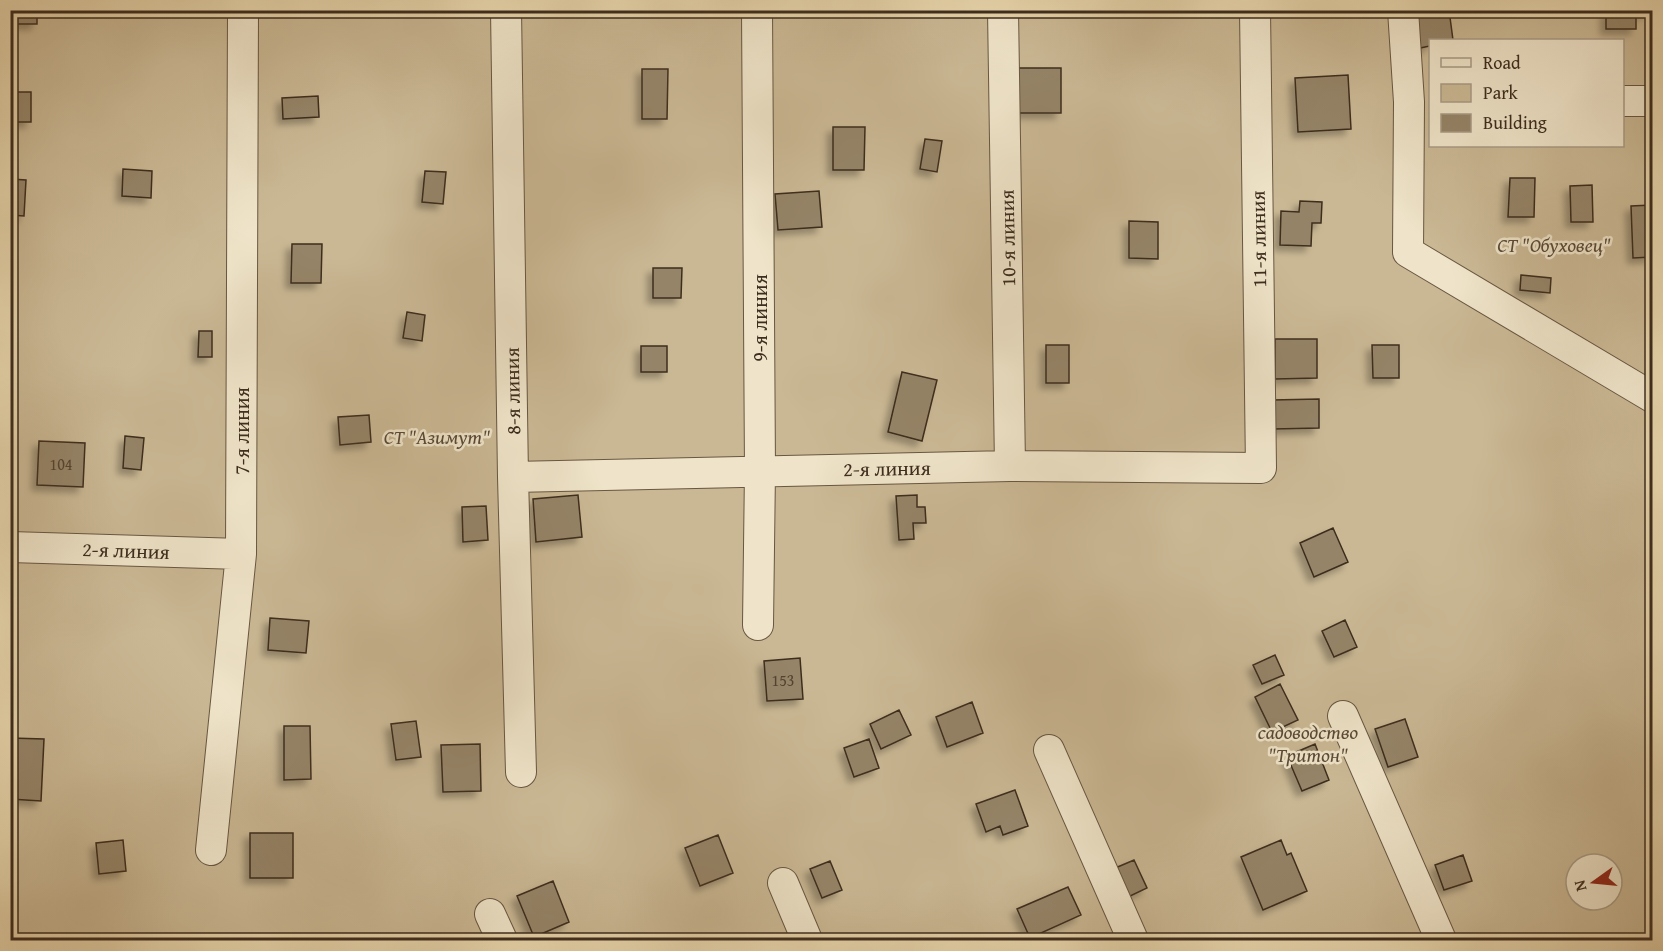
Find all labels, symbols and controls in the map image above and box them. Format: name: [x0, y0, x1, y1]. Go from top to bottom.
legend: [1429, 39, 1624, 147]
text: Road: [1483, 49, 1521, 76]
text: Park: [1483, 79, 1519, 106]
text: Building: [1483, 109, 1547, 136]
street label: 10-я линия: [992, 189, 1022, 287]
street label: 11-я линия: [1243, 190, 1273, 288]
park label: СТ "Обуховец": [1497, 230, 1611, 259]
street label: 9-я линия: [745, 274, 774, 362]
street label: 8-я линия: [497, 347, 527, 435]
street label: 7-я линия: [227, 387, 256, 475]
park label: СТ "Азимут": [384, 422, 490, 451]
house number: 104: [49, 452, 73, 476]
street label: 2-я линия: [843, 453, 931, 483]
street label: 2-я линия: [82, 534, 170, 566]
house number: 153: [771, 668, 795, 692]
park label: садоводство "Тритон": [1258, 717, 1359, 769]
north arrow: [1564, 852, 1624, 912]
text: N: [1566, 877, 1592, 894]

